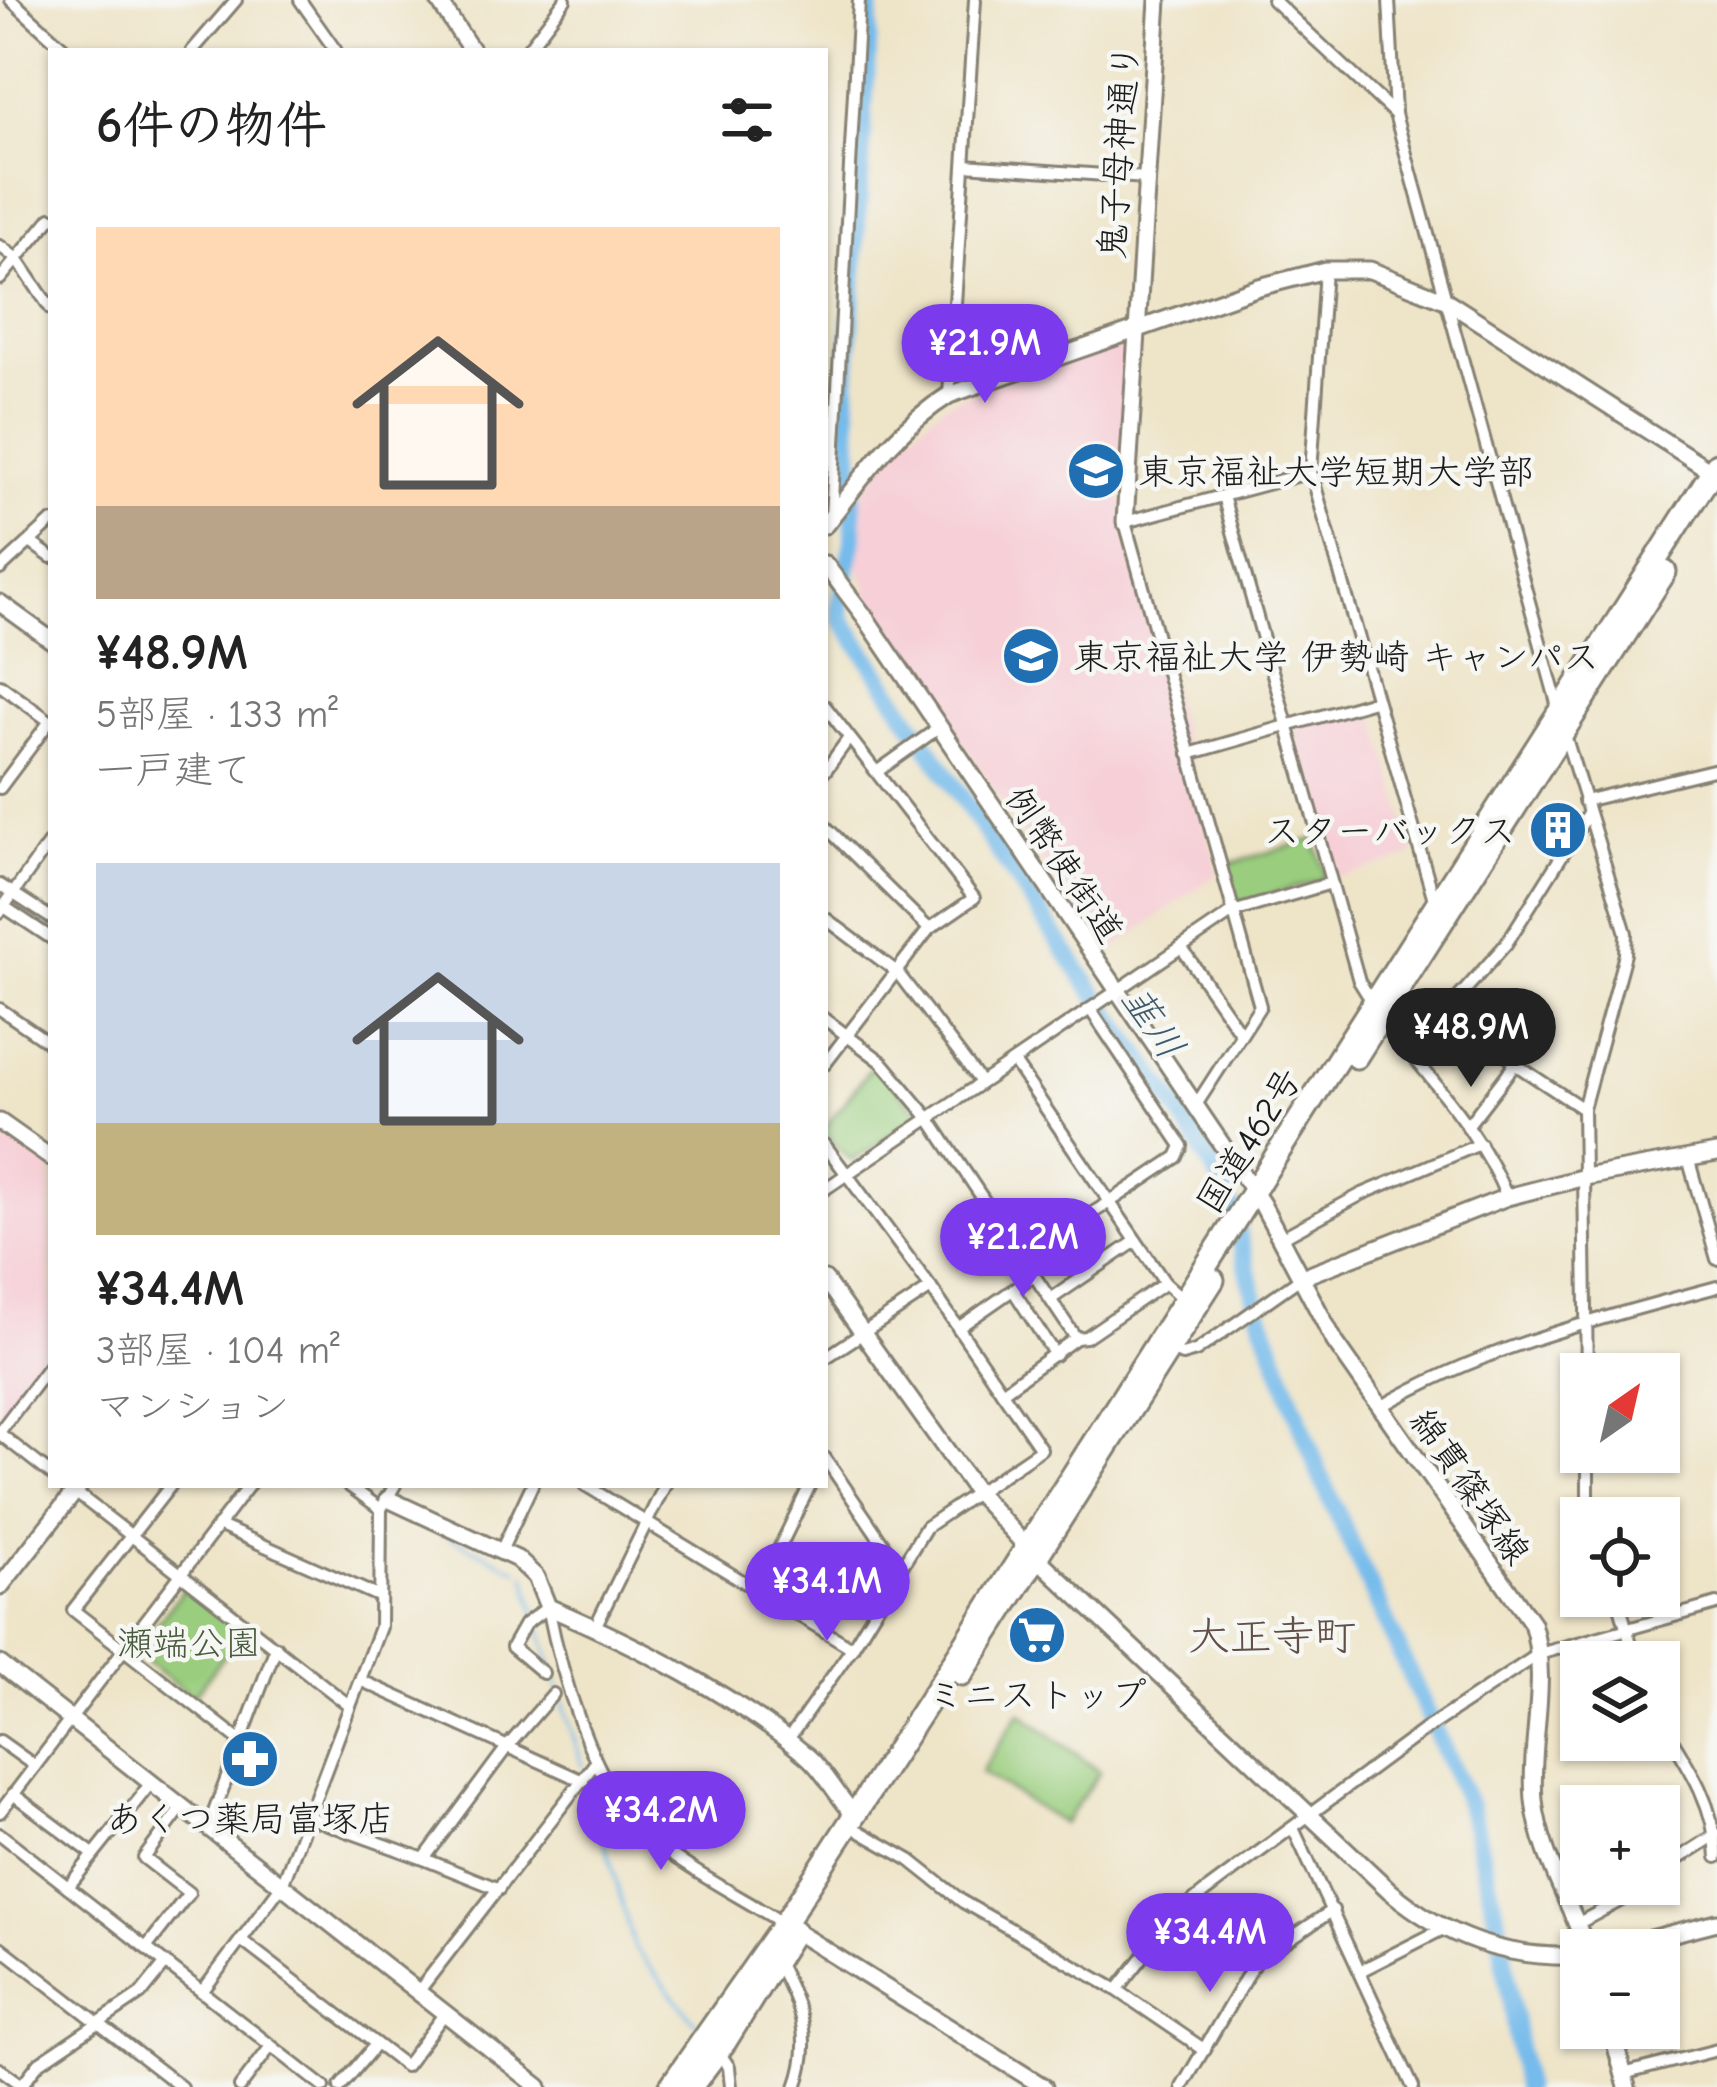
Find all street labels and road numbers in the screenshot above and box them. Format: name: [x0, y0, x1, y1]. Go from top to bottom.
street label: 鬼子母神通り: [1092, 42, 1147, 260]
street label: 例幣使街道: [996, 779, 1131, 951]
street label: 国道462号: [1188, 1060, 1310, 1221]
street label: 綿貫篠塚線: [1401, 1401, 1538, 1572]

